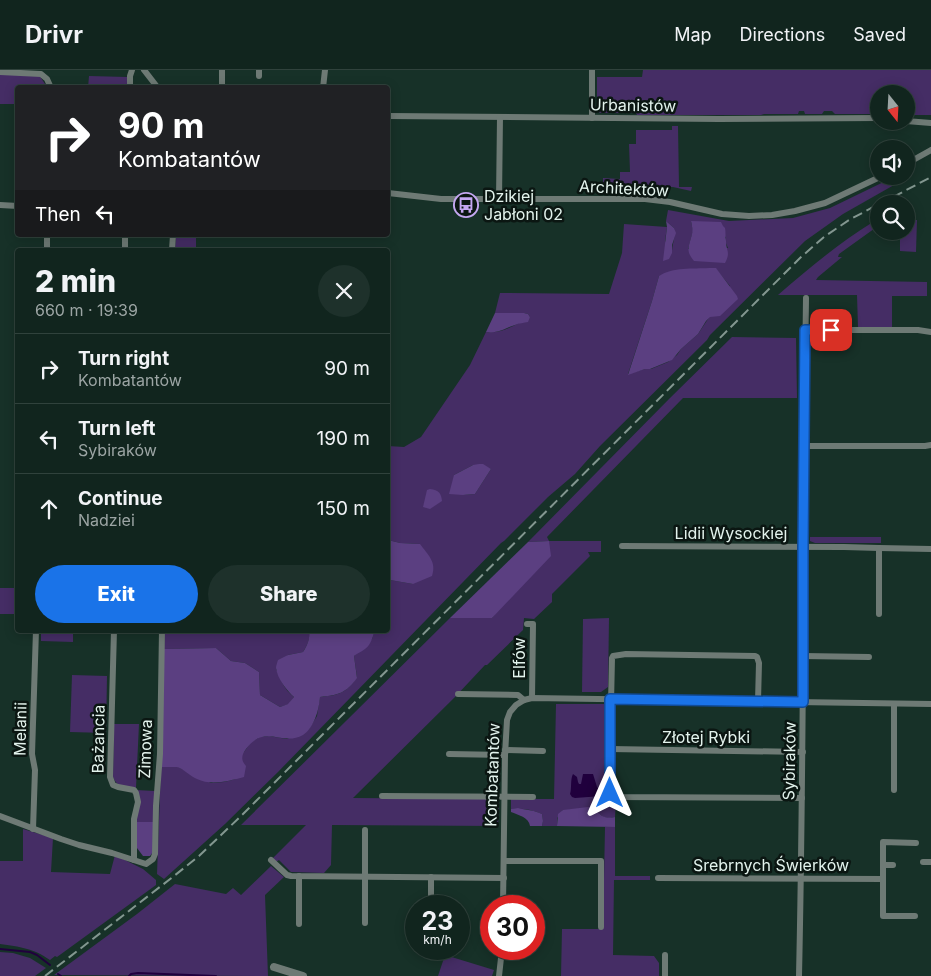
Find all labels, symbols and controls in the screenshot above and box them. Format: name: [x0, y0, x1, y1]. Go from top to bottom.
text: Drivr: [25, 20, 83, 49]
text: Map: [674, 24, 712, 45]
text: Directions: [740, 24, 825, 45]
text: Saved: [853, 24, 906, 45]
north arrow: [870, 85, 915, 130]
map controls: [870, 85, 915, 240]
street label: Urbanistów: [590, 94, 676, 116]
text: 90 m: [118, 104, 205, 146]
icon: right: [35, 105, 100, 170]
button: sound: [870, 140, 915, 185]
text: Kombatantów: [118, 146, 261, 172]
street label: Architektów: [579, 176, 669, 200]
place label: Dzikiej Jabłoni 02: [484, 186, 563, 224]
bus stop icon: Dzikiej Jabłoni 02: [453, 192, 479, 218]
button: search: [870, 195, 915, 240]
icon: left: [91, 200, 119, 228]
text: Then: [35, 203, 81, 226]
text: 2 min: [35, 263, 116, 299]
button: close: [318, 265, 370, 317]
text: 660 m · 19:39: [35, 300, 138, 320]
pin: [810, 309, 852, 351]
icon: arrive: [817, 316, 845, 344]
text: Turn right: [78, 347, 169, 370]
icon: right: [35, 355, 63, 383]
text: 90 m: [324, 357, 370, 380]
text: Kombatantów: [78, 370, 182, 390]
text: Turn left: [78, 417, 156, 440]
icon: left: [35, 425, 63, 453]
text: 190 m: [317, 427, 370, 450]
text: Sybiraków: [78, 440, 157, 460]
text: Continue: [78, 487, 163, 510]
icon: ahead: [35, 495, 63, 523]
text: 150 m: [317, 497, 370, 520]
text: Nadziei: [78, 510, 135, 530]
street label: Lidii Wysockiej: [675, 523, 787, 543]
button: Exit: [35, 565, 198, 623]
button: Share: [208, 565, 370, 623]
street label: Elfów: [509, 637, 529, 679]
street label: Melanii: [10, 702, 30, 756]
street label: Bażancia: [87, 704, 109, 774]
street label: Zimowa: [134, 719, 156, 779]
street label: Sybiraków: [778, 721, 800, 801]
street label: Kombatantów: [480, 723, 504, 827]
street label: Złotej Rybki: [662, 727, 750, 747]
position arrow: [583, 766, 635, 818]
street label: Srebrnych Świerków: [693, 855, 849, 875]
speed limit sign: 30: [480, 895, 545, 960]
text: 23: [422, 906, 453, 936]
text: km/h: [423, 932, 452, 947]

